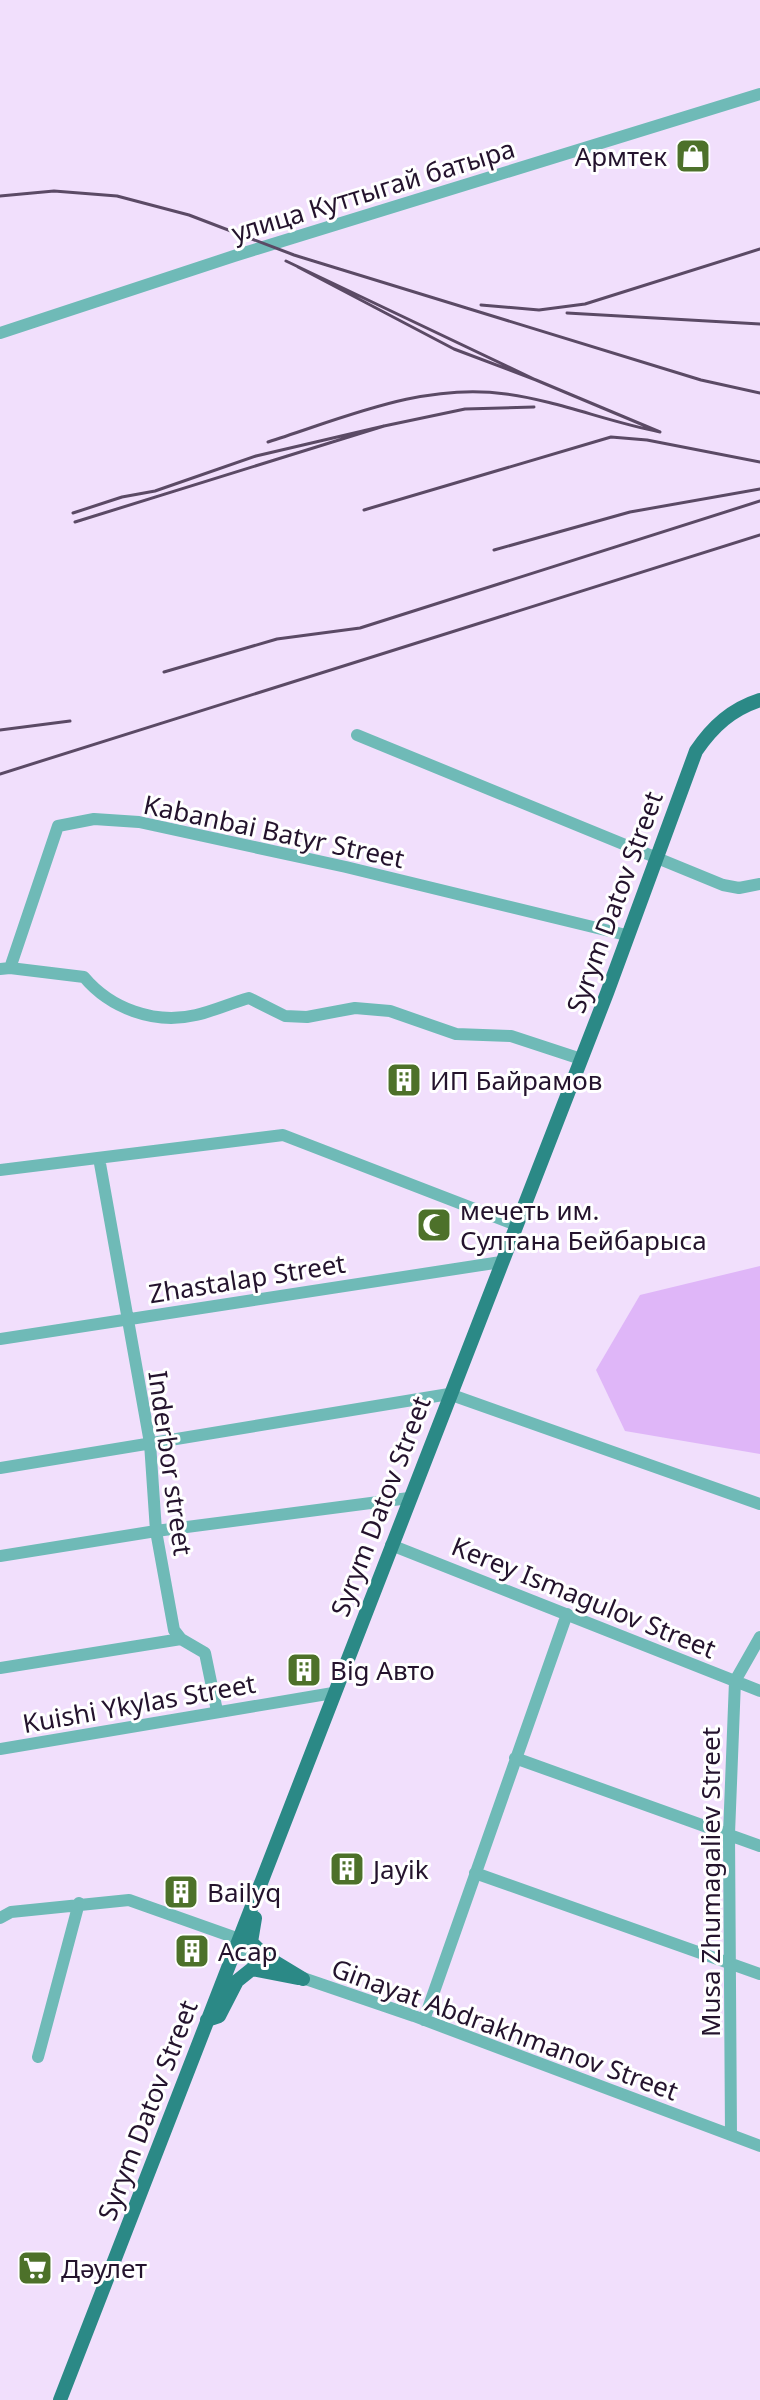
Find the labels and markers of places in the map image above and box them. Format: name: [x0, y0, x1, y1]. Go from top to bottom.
shop icon: Армтек: [674, 137, 712, 175]
place label: Армтек: [575, 138, 667, 174]
building icon: ИП Байрамов: [385, 1061, 423, 1099]
place label: ИП Байрамов: [430, 1062, 602, 1098]
place label: мечеть им. Султана Бейбарыса: [460, 1192, 707, 1258]
mosque icon: мечеть им. Султана Бейбарыса: [415, 1206, 453, 1244]
building icon: Big Авто: [285, 1651, 323, 1689]
place label: Big Авто: [330, 1652, 435, 1688]
building icon: Jayik: [328, 1850, 366, 1888]
place label: Jayik: [370, 1851, 429, 1887]
building icon: Bailyq: [162, 1873, 200, 1911]
place label: Bailyq: [207, 1874, 281, 1910]
building icon: Асар: [173, 1932, 211, 1970]
place label: Асар: [218, 1933, 277, 1969]
supermarket icon: Дәулет: [16, 2249, 54, 2287]
place label: Дәулет: [61, 2250, 147, 2286]

